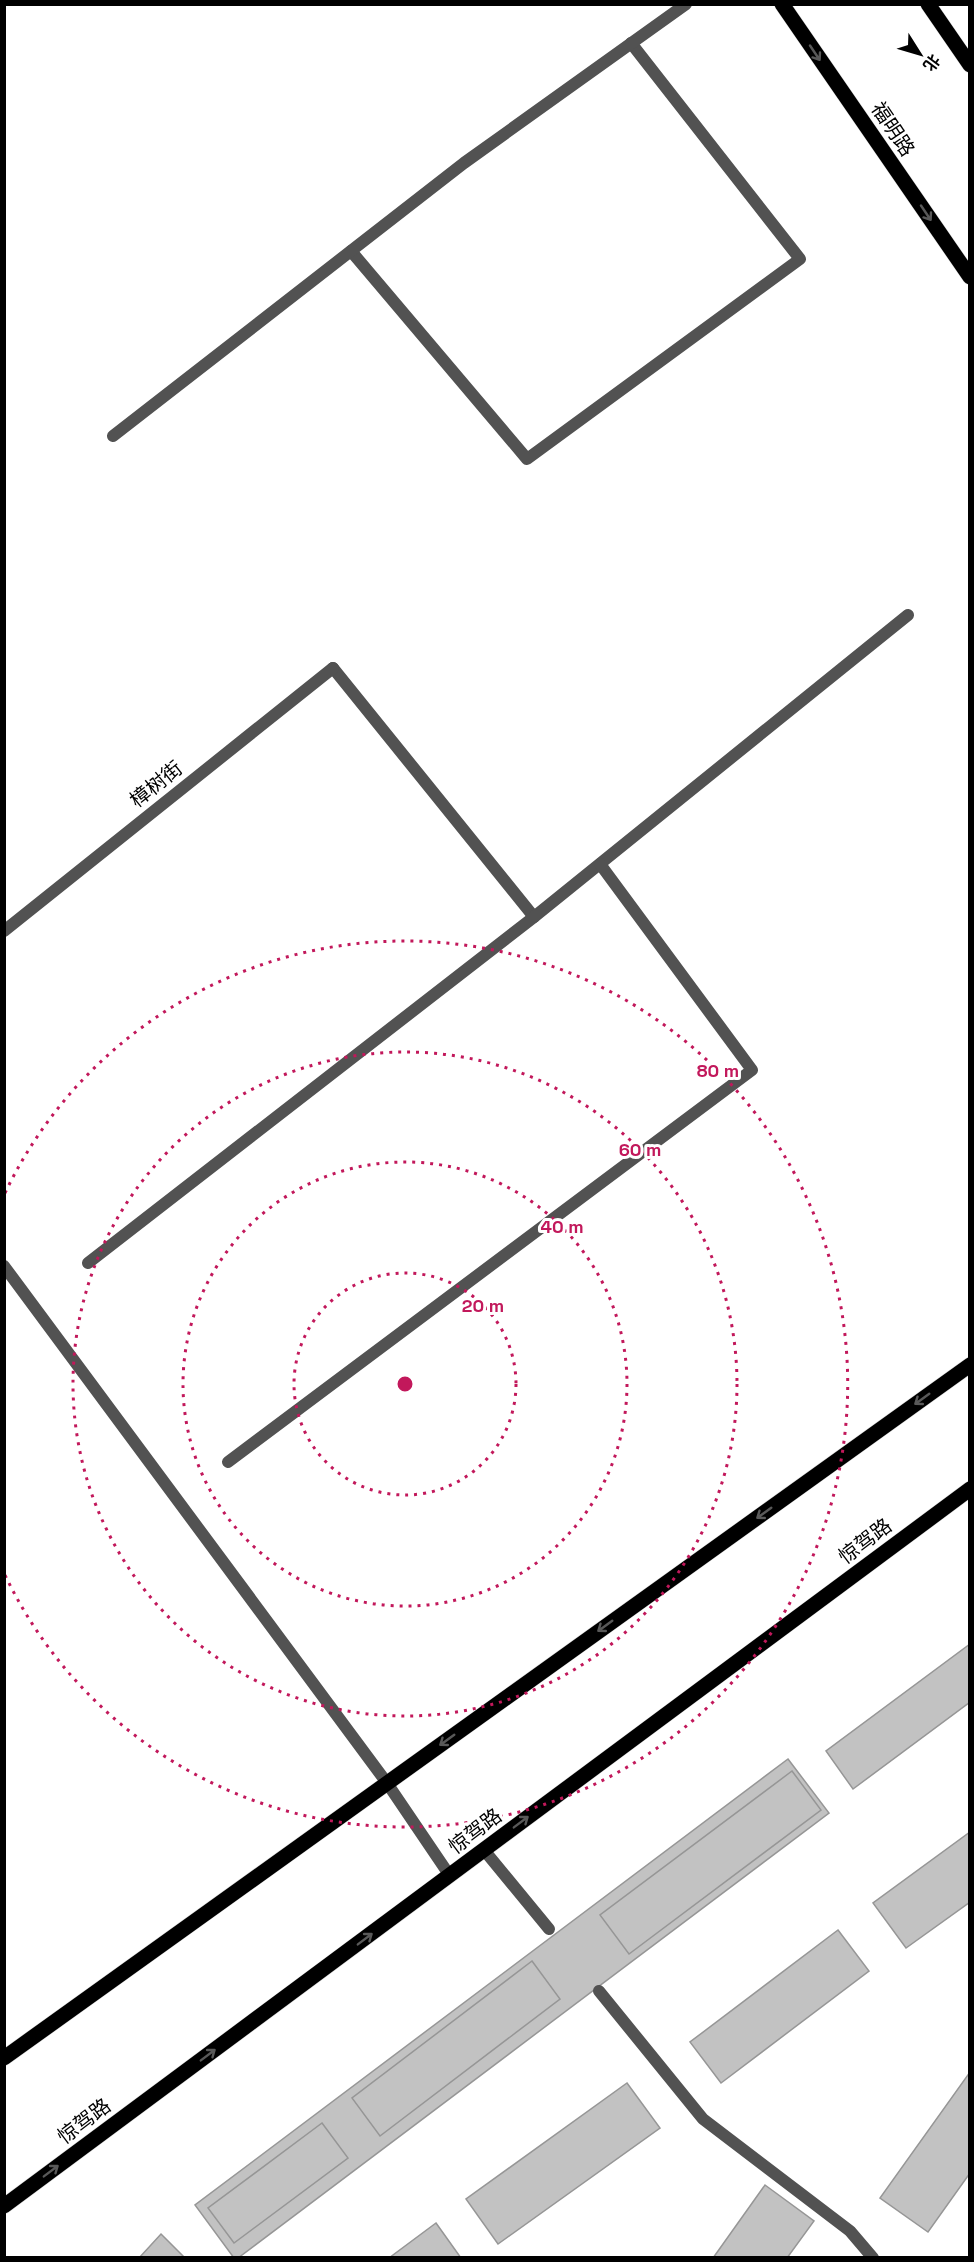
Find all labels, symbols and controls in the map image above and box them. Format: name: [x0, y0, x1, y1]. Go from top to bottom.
north arrow: [890, 24, 950, 84]
one-way arrow: [809, 44, 821, 60]
text: 北: [918, 50, 945, 75]
street label: 福明路: [865, 97, 921, 161]
one-way arrow: [920, 205, 932, 221]
street label: 樟树街: [125, 755, 187, 813]
text: 80 m: [697, 1059, 739, 1082]
text: 60 m: [619, 1138, 661, 1161]
text: 40 m: [540, 1215, 584, 1238]
text: 20 m: [462, 1294, 504, 1317]
centre of rings: [395, 1374, 415, 1394]
one-way arrow: [914, 1393, 931, 1405]
one-way arrow: [756, 1507, 772, 1519]
street label: 惊驾路: [833, 1513, 897, 1569]
one-way arrow: [598, 1620, 614, 1633]
one-way arrow: [439, 1734, 455, 1746]
street label: 惊驾路: [443, 1803, 507, 1859]
one-way arrow: [513, 1816, 529, 1829]
one-way arrow: [356, 1932, 372, 1945]
one-way arrow: [200, 2049, 216, 2062]
street label: 惊驾路: [52, 2093, 116, 2149]
one-way arrow: [43, 2165, 59, 2177]

